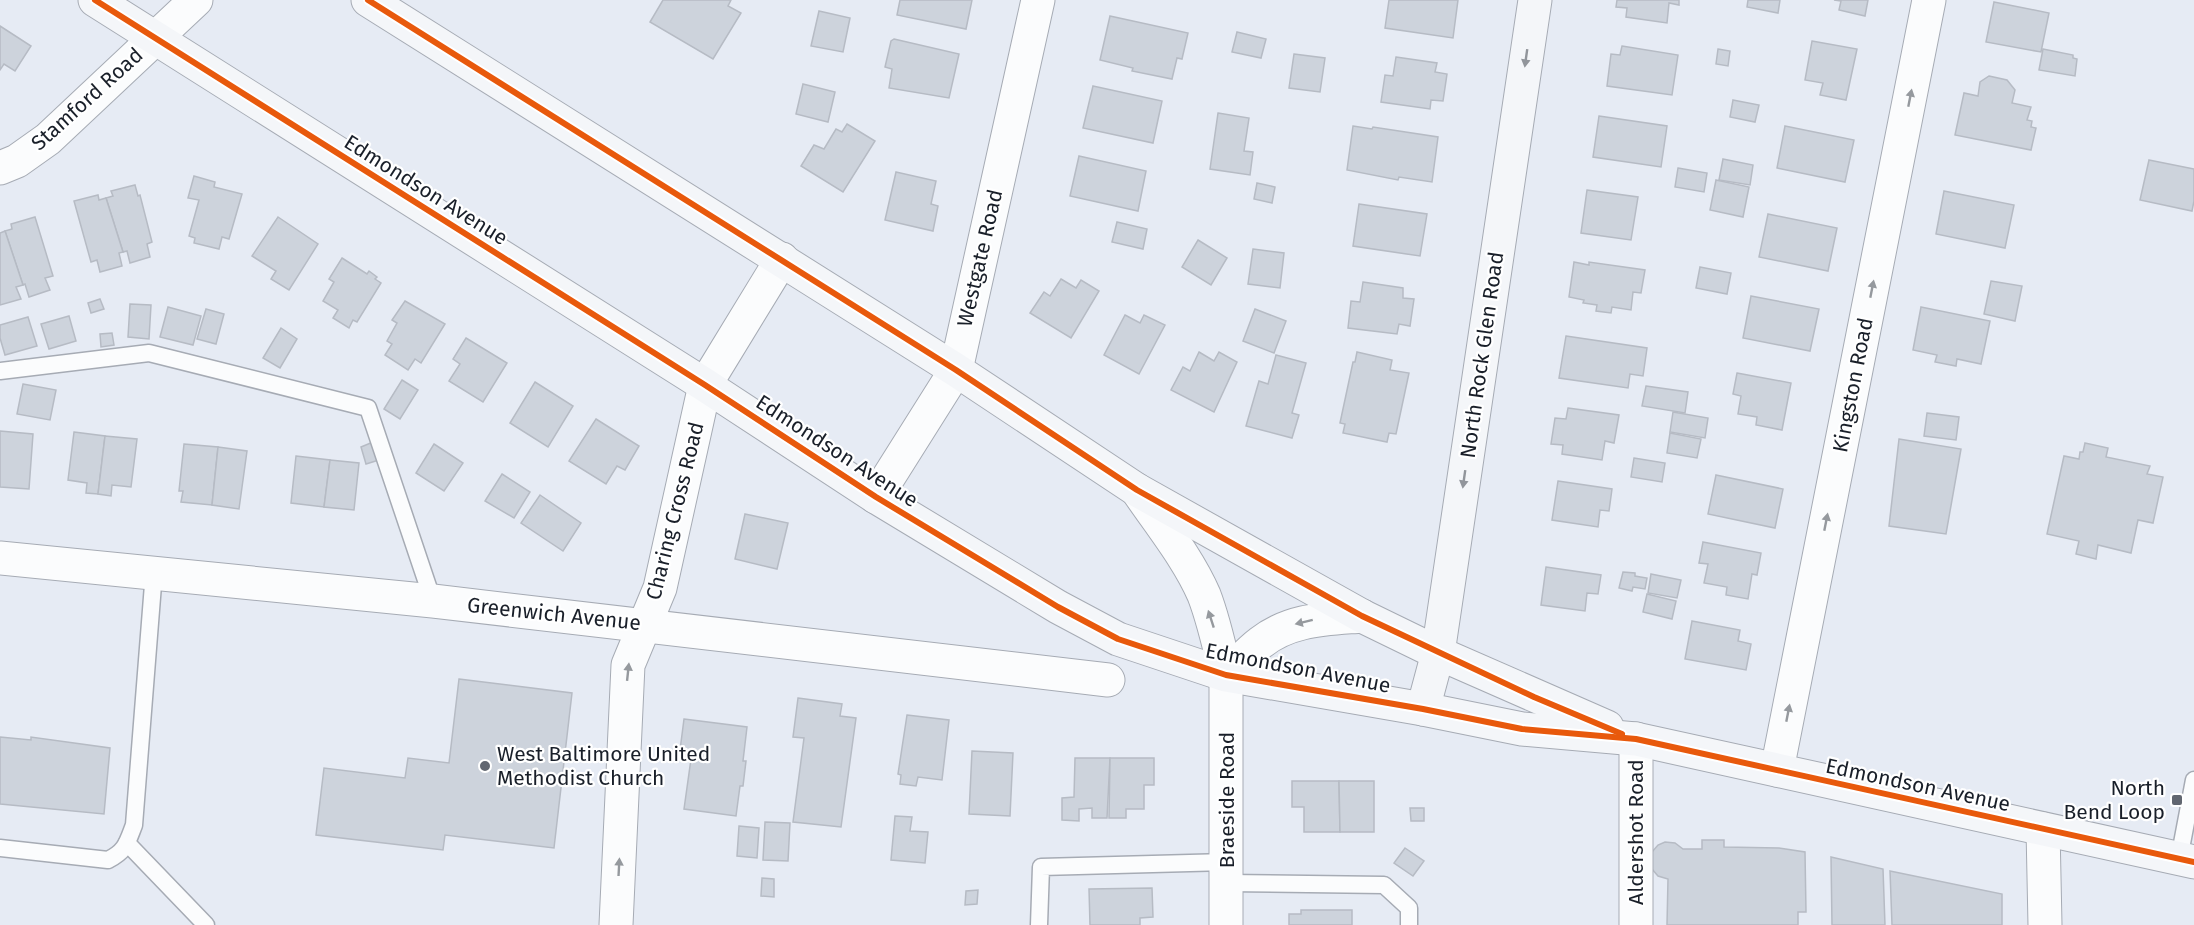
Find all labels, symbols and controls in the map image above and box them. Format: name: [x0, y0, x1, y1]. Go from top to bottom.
street label: Stamford Road: [26, 42, 148, 156]
one-way arrow: [1522, 48, 1531, 67]
one-way arrow: [1906, 88, 1915, 107]
street label: Edmondson Avenue: [339, 129, 513, 251]
street label: Westgate Road: [952, 187, 1008, 329]
street label: North Rock Glen Road: [1455, 250, 1509, 460]
one-way arrow: [1868, 279, 1877, 298]
street label: Kingston Road: [1827, 315, 1879, 455]
street label: Edmondson Avenue: [751, 389, 923, 513]
street label: Charing Cross Road: [640, 419, 710, 603]
one-way arrow: [1459, 470, 1468, 489]
one-way arrow: [1822, 512, 1831, 531]
street label: Greenwich Avenue: [466, 592, 642, 636]
one-way arrow: [1206, 610, 1216, 628]
one-way arrow: [1295, 618, 1314, 628]
street label: Edmondson Avenue: [1203, 637, 1393, 699]
one-way arrow: [623, 662, 633, 681]
one-way arrow: [1784, 703, 1793, 722]
street label: Braeside Road: [1214, 732, 1240, 868]
place label: West Baltimore United Methodist Church: [497, 741, 710, 791]
street label: Edmondson Avenue: [1823, 753, 2013, 817]
marker: West Baltimore United Methodist Church: [478, 759, 492, 773]
street label: Aldershot Road: [1623, 759, 1649, 905]
place label: North Bend Loop: [2063, 775, 2165, 825]
marker: North Bend Loop: [2170, 793, 2184, 807]
one-way arrow: [614, 857, 623, 876]

